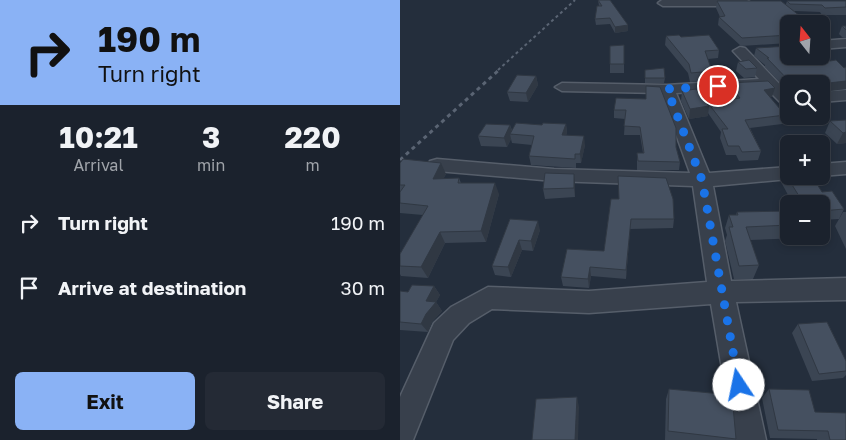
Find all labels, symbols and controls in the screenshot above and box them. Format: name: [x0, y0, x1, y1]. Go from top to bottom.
north arrow: [780, 15, 830, 65]
map controls: [780, 15, 830, 245]
text: 190 m: [98, 18, 200, 60]
icon: right: [15, 20, 80, 85]
text: Turn right: [98, 60, 201, 87]
pin: [697, 65, 739, 107]
icon: arrive: [704, 72, 732, 100]
button: search: [780, 75, 830, 125]
text: 10:21: [59, 119, 138, 155]
text: 3: [202, 119, 220, 155]
text: 220: [285, 119, 341, 155]
button: +: [780, 135, 830, 185]
text: Arrival: [73, 155, 124, 175]
text: min: [197, 155, 225, 175]
text: m: [306, 155, 320, 175]
button: −: [780, 195, 830, 245]
icon: right: [15, 209, 43, 237]
text: Turn right: [58, 211, 148, 234]
text: 190 m: [331, 211, 385, 234]
icon: arrive: [15, 274, 43, 302]
text: Arrive at destination: [58, 276, 246, 299]
text: 30 m: [341, 276, 385, 299]
position arrow: [712, 358, 764, 410]
button: Exit: [15, 372, 195, 430]
button: Share: [205, 372, 385, 430]

